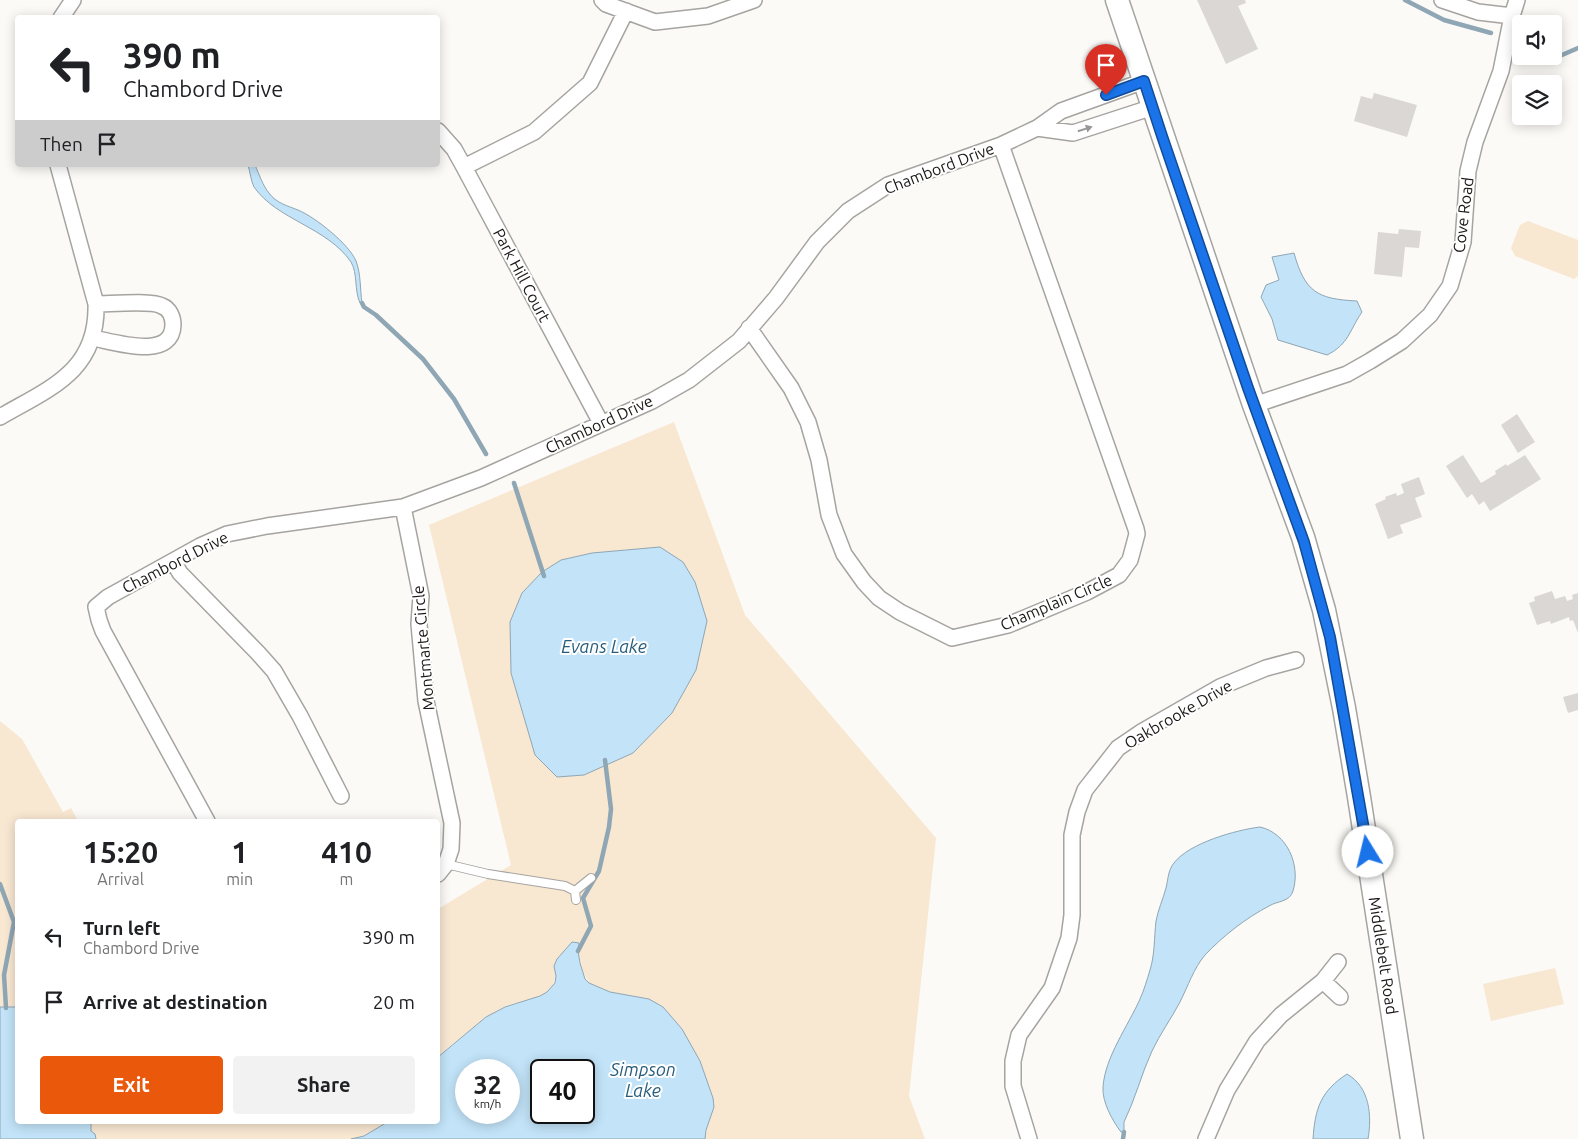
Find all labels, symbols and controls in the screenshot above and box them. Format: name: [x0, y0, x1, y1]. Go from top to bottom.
map controls: [1512, 15, 1562, 125]
button: sound: [1512, 15, 1562, 65]
icon: left: [40, 35, 105, 100]
text: 390 m: [123, 35, 221, 75]
pin: [1085, 44, 1127, 95]
icon: arrive: [1092, 51, 1120, 79]
button: layers: [1512, 75, 1562, 125]
text: Chambord Drive: [123, 76, 283, 101]
one-way arrow: [1078, 125, 1093, 133]
icon: arrive: [93, 130, 121, 158]
text: Then: [40, 133, 83, 155]
street label: Chambord Drive: [881, 139, 997, 197]
street label: Cove Road: [1449, 176, 1477, 254]
street label: Park Hill Court: [490, 225, 555, 325]
street label: Chambord Drive: [542, 391, 656, 457]
street label: Chambord Drive: [119, 528, 231, 596]
street label: Champlain Circle: [997, 570, 1115, 634]
street label: Montmarte Circle: [409, 585, 437, 711]
water label: Evans Lake: [561, 636, 647, 656]
street label: Oakbrooke Drive: [1121, 676, 1235, 752]
position arrow: [1341, 825, 1393, 877]
text: 15:20: [83, 835, 158, 869]
text: 1: [231, 835, 248, 869]
text: 410: [321, 835, 372, 869]
text: Arrival: [97, 870, 144, 888]
text: min: [226, 870, 253, 888]
text: m: [340, 870, 353, 888]
street label: Middlebelt Road: [1366, 895, 1402, 1016]
text: Turn left: [83, 917, 161, 939]
icon: left: [40, 923, 68, 951]
text: 390 m: [362, 926, 415, 948]
text: Chambord Drive: [83, 939, 200, 957]
icon: arrive: [40, 988, 68, 1016]
text: Arrive at destination: [83, 991, 268, 1013]
text: 20 m: [373, 991, 415, 1013]
button: Exit: [40, 1056, 223, 1114]
button: Share: [233, 1056, 415, 1114]
speed limit sign: 40: [530, 1059, 595, 1124]
water label: Simpson Lake: [609, 1059, 676, 1100]
text: 32: [473, 1071, 502, 1099]
text: km/h: [474, 1097, 501, 1110]

